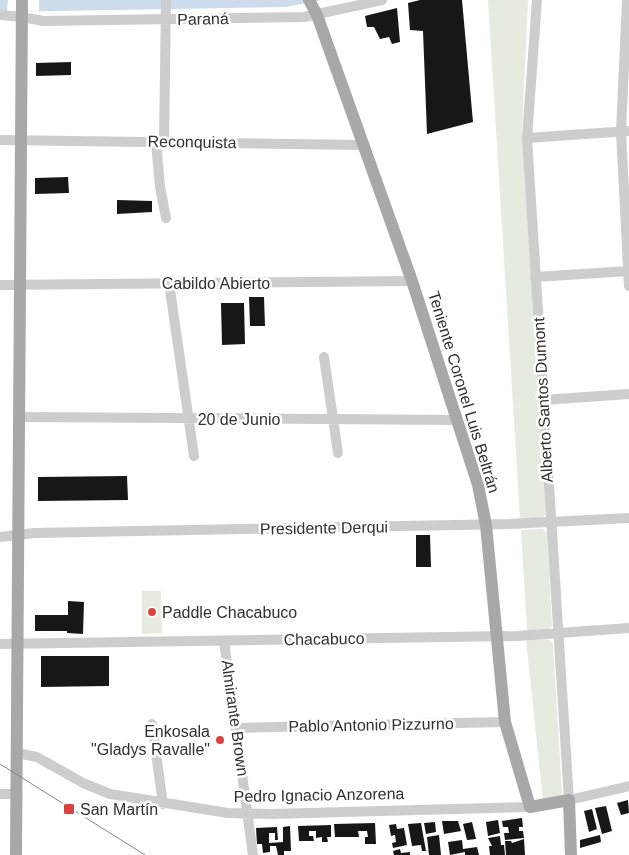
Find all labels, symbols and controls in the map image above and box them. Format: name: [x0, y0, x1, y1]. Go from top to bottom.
street label: Paraná: [177, 10, 229, 28]
street label: Reconquista: [147, 133, 237, 151]
street label: Cabildo Abierto: [162, 275, 270, 292]
street label: Teniente Coronel Luis Beltrán: [425, 289, 503, 495]
street label: Alberto Santos Dumont: [530, 316, 556, 483]
street label: 20 de Junio: [198, 411, 280, 428]
street label: Presidente Derqui: [260, 518, 388, 538]
place label: Paddle Chacabuco: [162, 604, 297, 621]
marker: Paddle Chacabuco: [146, 606, 158, 618]
street label: Chacabuco: [283, 630, 365, 648]
street label: Almirante Brown: [218, 659, 252, 777]
street label: Pablo Antonio Pizzurno: [288, 715, 454, 735]
place label: Enkosala "Gladys Ravalle": [91, 723, 210, 758]
marker: Enkosala "Gladys Ravalle": [214, 734, 226, 746]
street label: Pedro Ignacio Anzorena: [233, 785, 405, 805]
place label: San Martín: [80, 801, 158, 818]
marker: San Martín: [62, 802, 76, 816]

